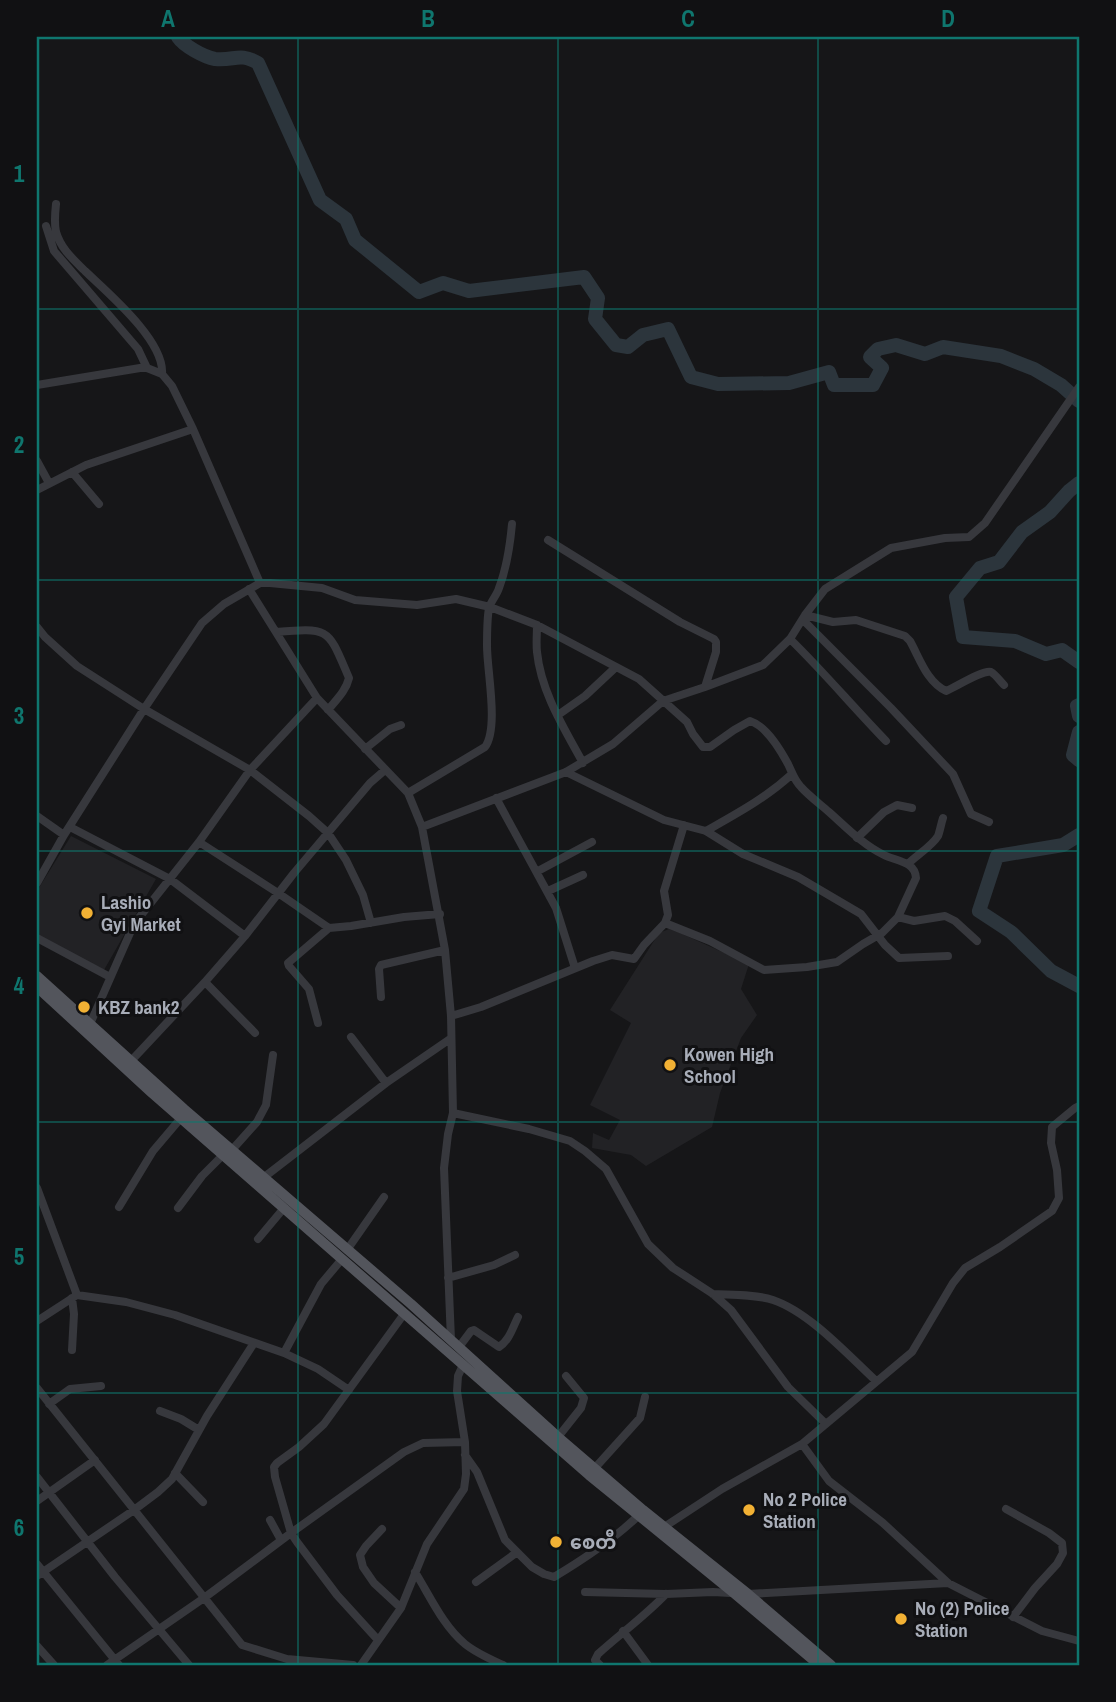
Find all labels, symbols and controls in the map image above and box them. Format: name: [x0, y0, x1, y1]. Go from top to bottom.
text: A: [161, 3, 175, 34]
text: B: [421, 3, 435, 34]
text: C: [681, 3, 695, 34]
text: D: [941, 3, 955, 34]
text: 1: [14, 158, 25, 189]
text: 2: [14, 429, 24, 460]
text: 3: [14, 700, 24, 731]
place label: Lashio Gyi Market: [101, 889, 181, 937]
marker: Lashio Gyi Market: [79, 905, 95, 921]
text: 4: [14, 970, 25, 1001]
place label: KBZ bank2: [98, 994, 180, 1020]
marker: KBZ bank2: [76, 999, 92, 1015]
place label: Kowen High School: [684, 1041, 774, 1089]
marker: Kowen High School: [662, 1057, 678, 1073]
text: 5: [14, 1241, 24, 1272]
place label: No 2 Police Station: [763, 1486, 847, 1534]
marker: No 2 Police Station: [741, 1502, 757, 1518]
text: 6: [14, 1512, 24, 1543]
place label: စေတီ: [570, 1529, 616, 1555]
marker: စေတီ: [548, 1534, 564, 1550]
place label: No (2) Police Station: [915, 1595, 1010, 1643]
marker: No (2) Police Station: [893, 1611, 909, 1627]

